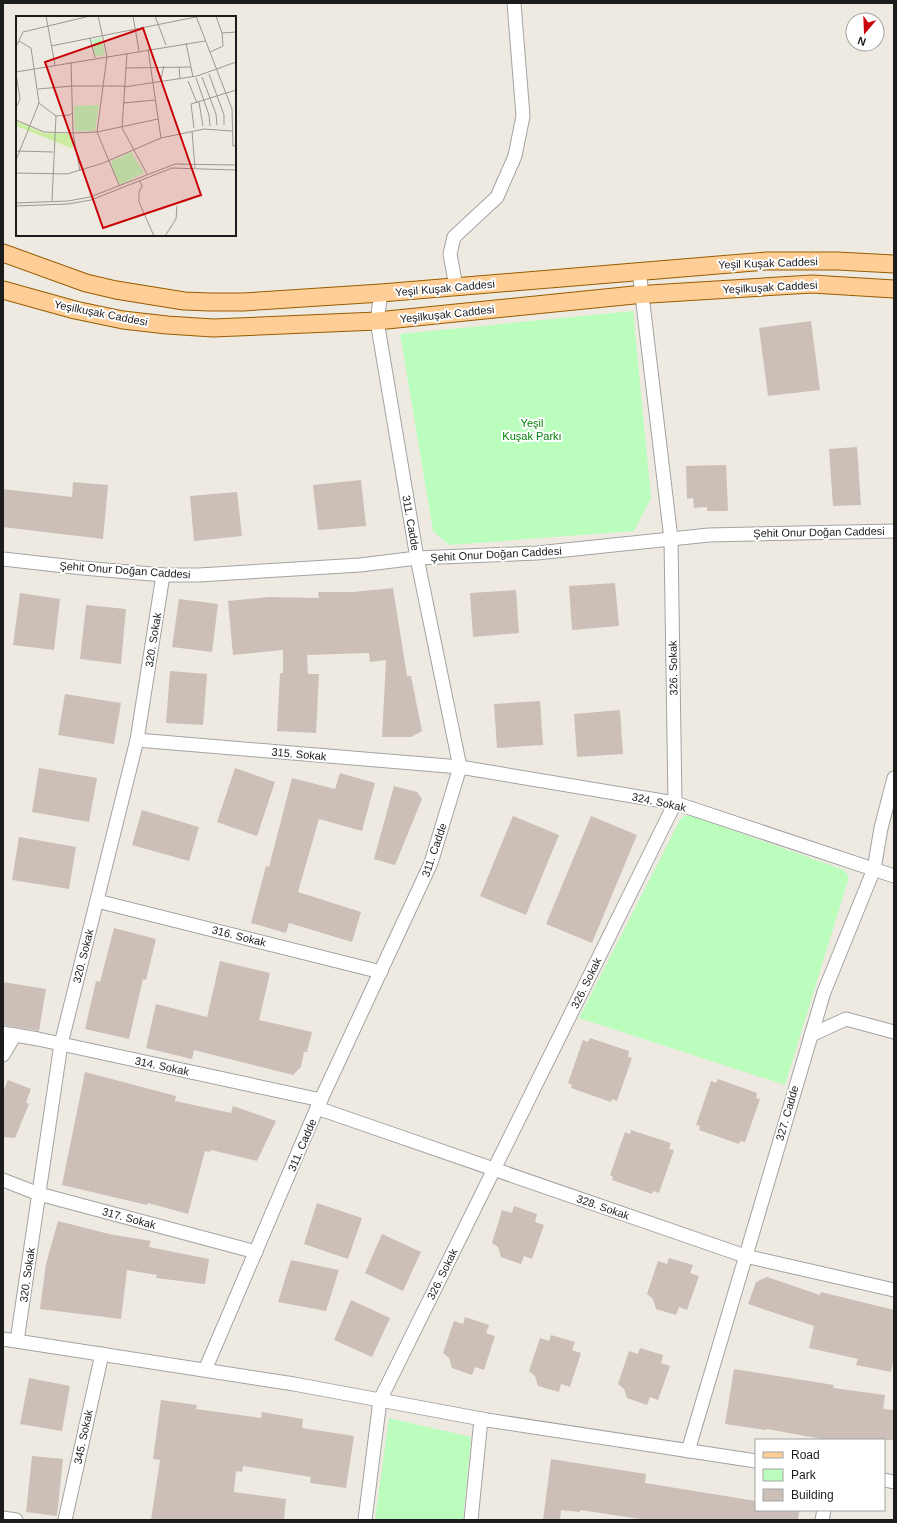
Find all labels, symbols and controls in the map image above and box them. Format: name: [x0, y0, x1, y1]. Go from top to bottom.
north arrow: [845, 12, 885, 52]
inset map: [16, 16, 236, 236]
text: N: [856, 34, 867, 48]
street label: Yeşil Kuşak Caddesi: [718, 255, 818, 271]
street label: Yeşil Kuşak Caddesi: [395, 278, 495, 298]
street label: Yeşilkuşak Caddesi: [722, 279, 818, 295]
street label: Yeşilkuşak Caddesi: [53, 298, 149, 328]
street label: Yeşilkuşak Caddesi: [399, 303, 495, 325]
park label: Yeşil Kuşak Parkı: [502, 417, 562, 442]
street label: 311. Cadde: [400, 494, 422, 552]
street label: Şehit Onur Doğan Caddesi: [753, 525, 885, 539]
street label: Şehit Onur Doğan Caddesi: [430, 545, 562, 563]
street label: Şehit Onur Doğan Caddesi: [59, 559, 191, 581]
street label: 320. Sokak: [143, 611, 163, 668]
street label: 326. Sokak: [667, 640, 679, 696]
street label: 315. Sokak: [271, 746, 327, 762]
street label: 324. Sokak: [631, 790, 688, 814]
street label: 311. Cadde: [419, 822, 449, 878]
street label: 316. Sokak: [211, 924, 268, 949]
street label: 320. Sokak: [71, 927, 96, 984]
street label: 326. Sokak: [569, 955, 604, 1010]
street label: 314. Sokak: [134, 1054, 191, 1078]
street label: 327. Cadde: [773, 1084, 801, 1142]
street label: 311. Cadde: [286, 1117, 318, 1173]
street label: 328. Sokak: [575, 1192, 631, 1222]
street label: 317. Sokak: [101, 1205, 158, 1231]
street label: 320. Sokak: [17, 1246, 37, 1303]
street label: 326. Sokak: [425, 1246, 460, 1301]
street label: 345. Sokak: [71, 1408, 95, 1465]
legend: [755, 1439, 885, 1511]
text: Road: [791, 1448, 820, 1462]
text: Park: [791, 1468, 817, 1482]
text: Building: [791, 1488, 834, 1502]

